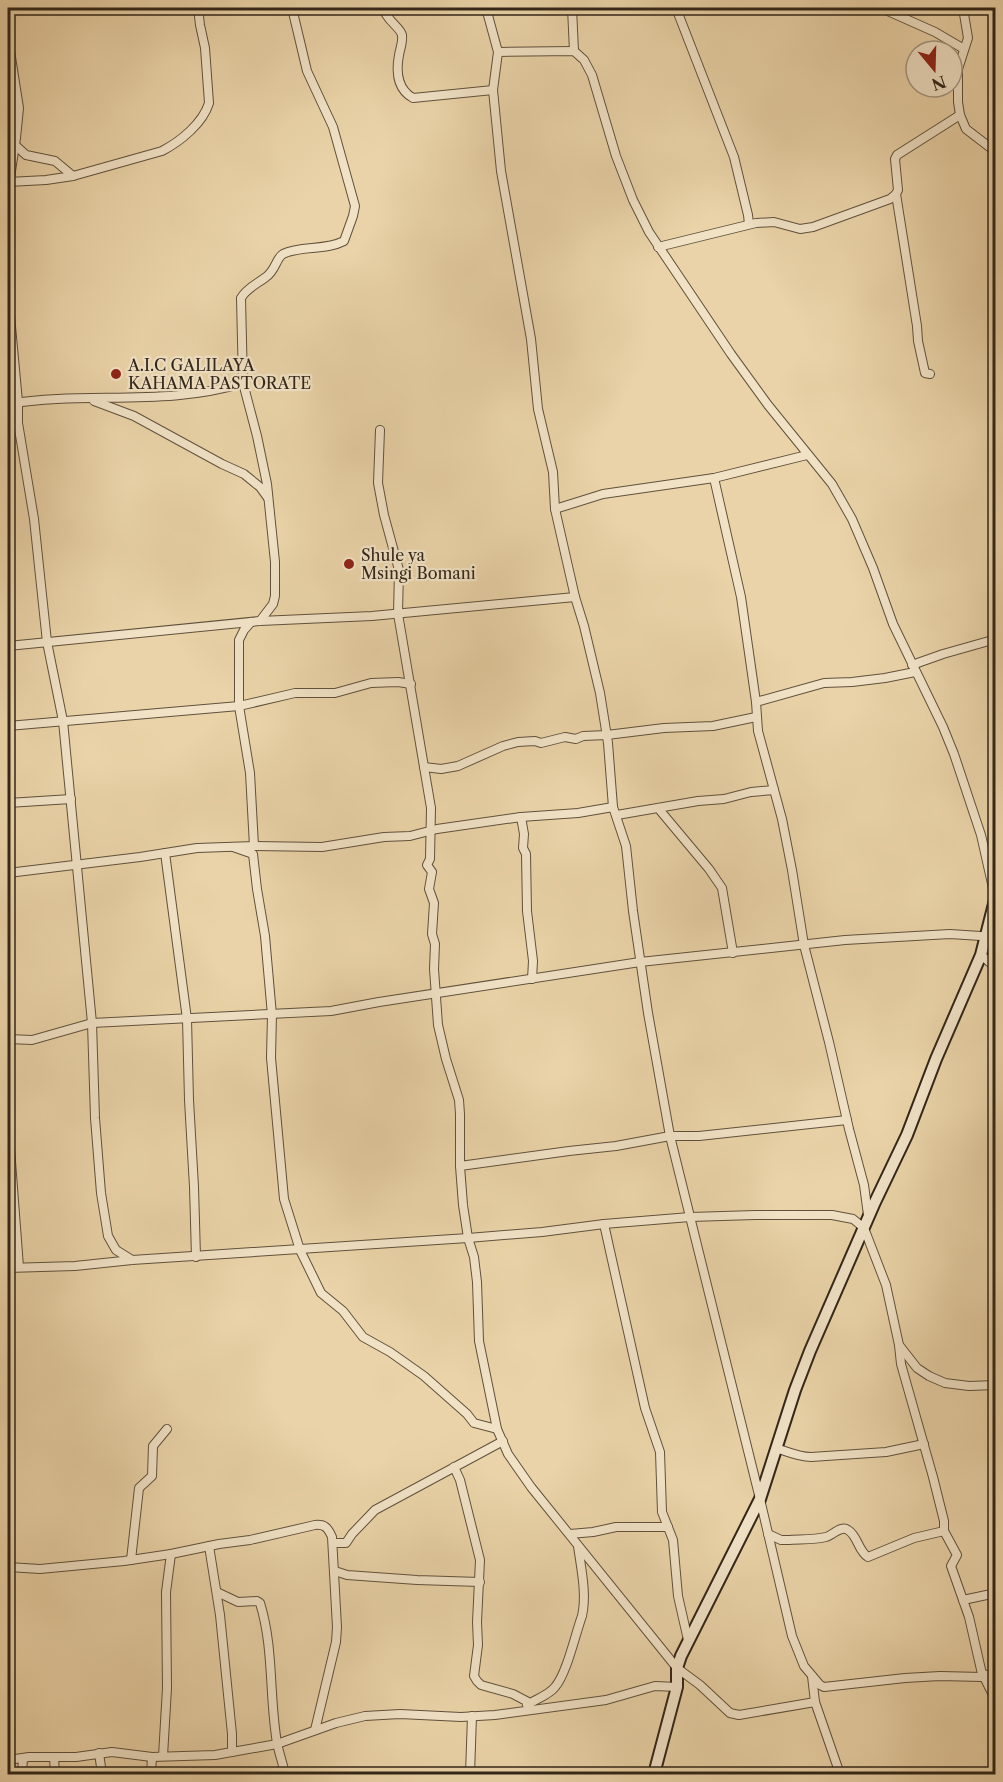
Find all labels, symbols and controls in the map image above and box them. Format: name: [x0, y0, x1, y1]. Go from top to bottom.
north arrow: [904, 39, 964, 99]
text: N: [929, 71, 949, 95]
place label: A.I.C GALILAYA KAHAMA PASTORATE: [127, 355, 311, 393]
marker: A.I.C GALILAYA KAHAMA PASTORATE: [109, 367, 123, 381]
place label: Shule ya Msingi Bomani: [361, 545, 476, 583]
marker: Shule ya Msingi Bomani: [342, 557, 356, 571]

